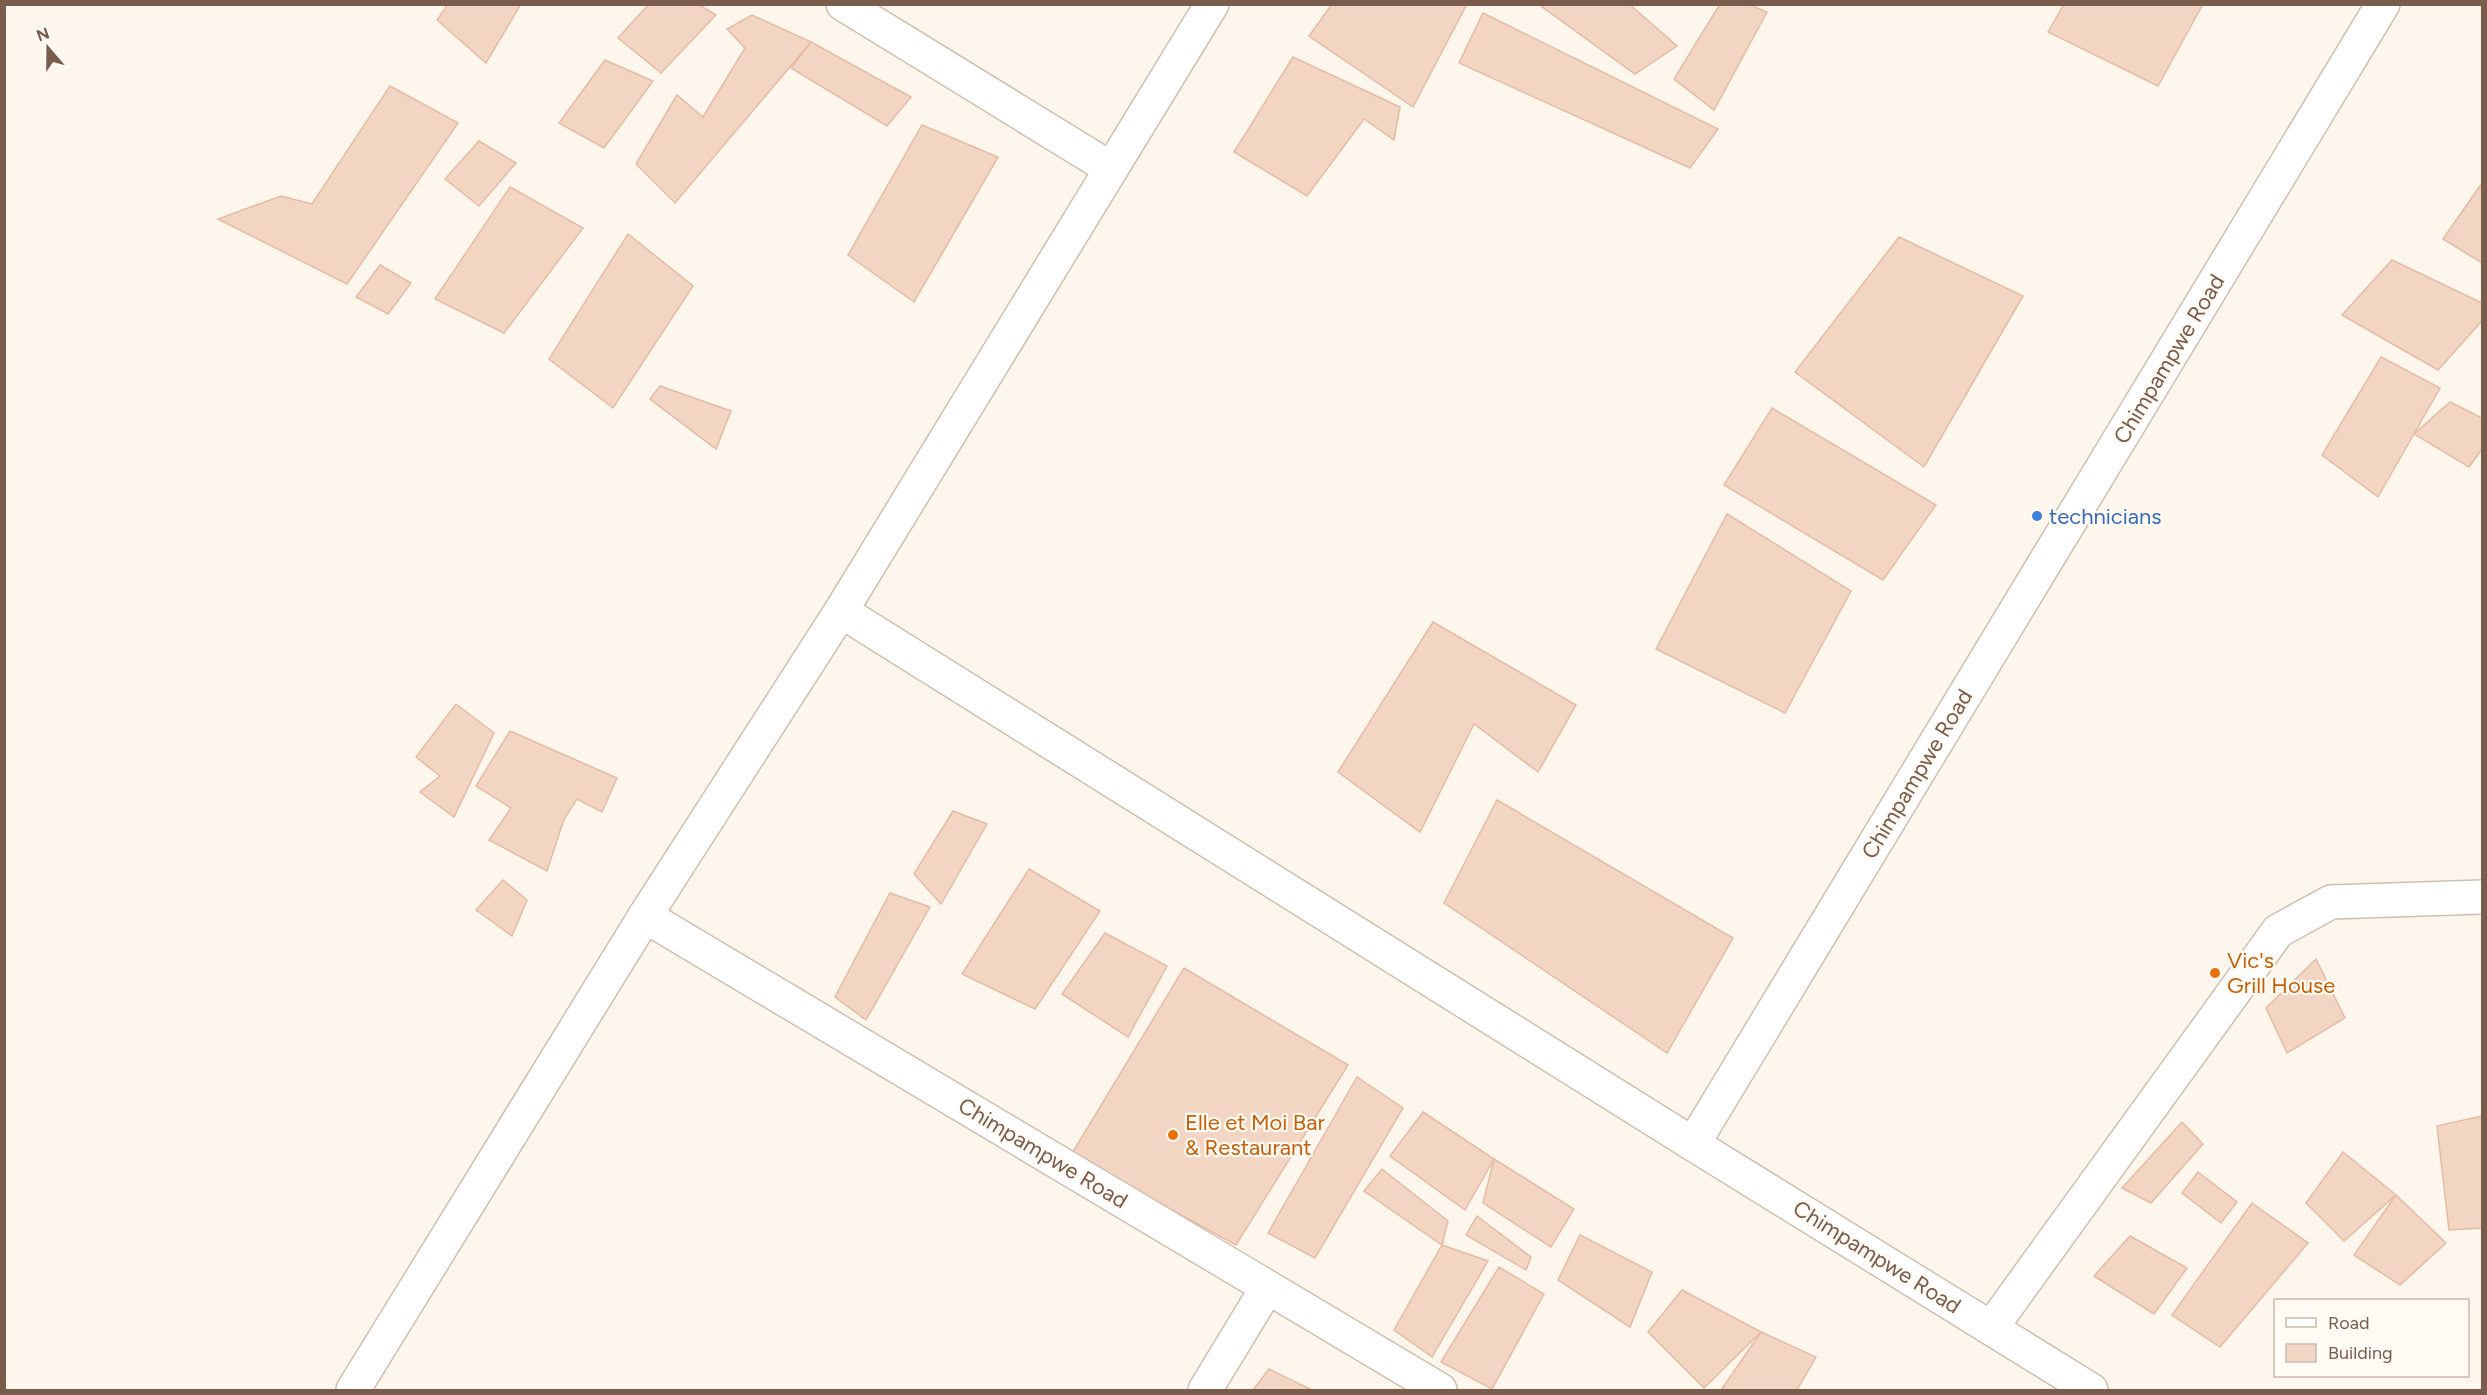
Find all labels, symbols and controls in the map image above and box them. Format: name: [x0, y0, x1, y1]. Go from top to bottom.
north arrow: [18, 18, 78, 78]
text: N: [34, 23, 52, 45]
street label: Chimpampwe Road: [2108, 269, 2230, 449]
place label: technicians: [2049, 503, 2162, 530]
marker: technicians: [2030, 509, 2044, 523]
street label: Chimpampwe Road: [1856, 684, 1978, 864]
place label: Vic's Grill House: [2227, 947, 2335, 999]
marker: Vic's Grill House: [2208, 966, 2222, 980]
street label: Chimpampwe Road: [953, 1092, 1133, 1214]
place label: Elle et Moi Bar & Restaurant: [1185, 1109, 1325, 1161]
marker: Elle et Moi Bar & Restaurant: [1166, 1128, 1180, 1142]
street label: Chimpampwe Road: [1788, 1194, 1966, 1320]
legend: [2274, 1299, 2469, 1377]
text: Road: [2328, 1312, 2369, 1334]
text: Building: [2328, 1342, 2393, 1364]

